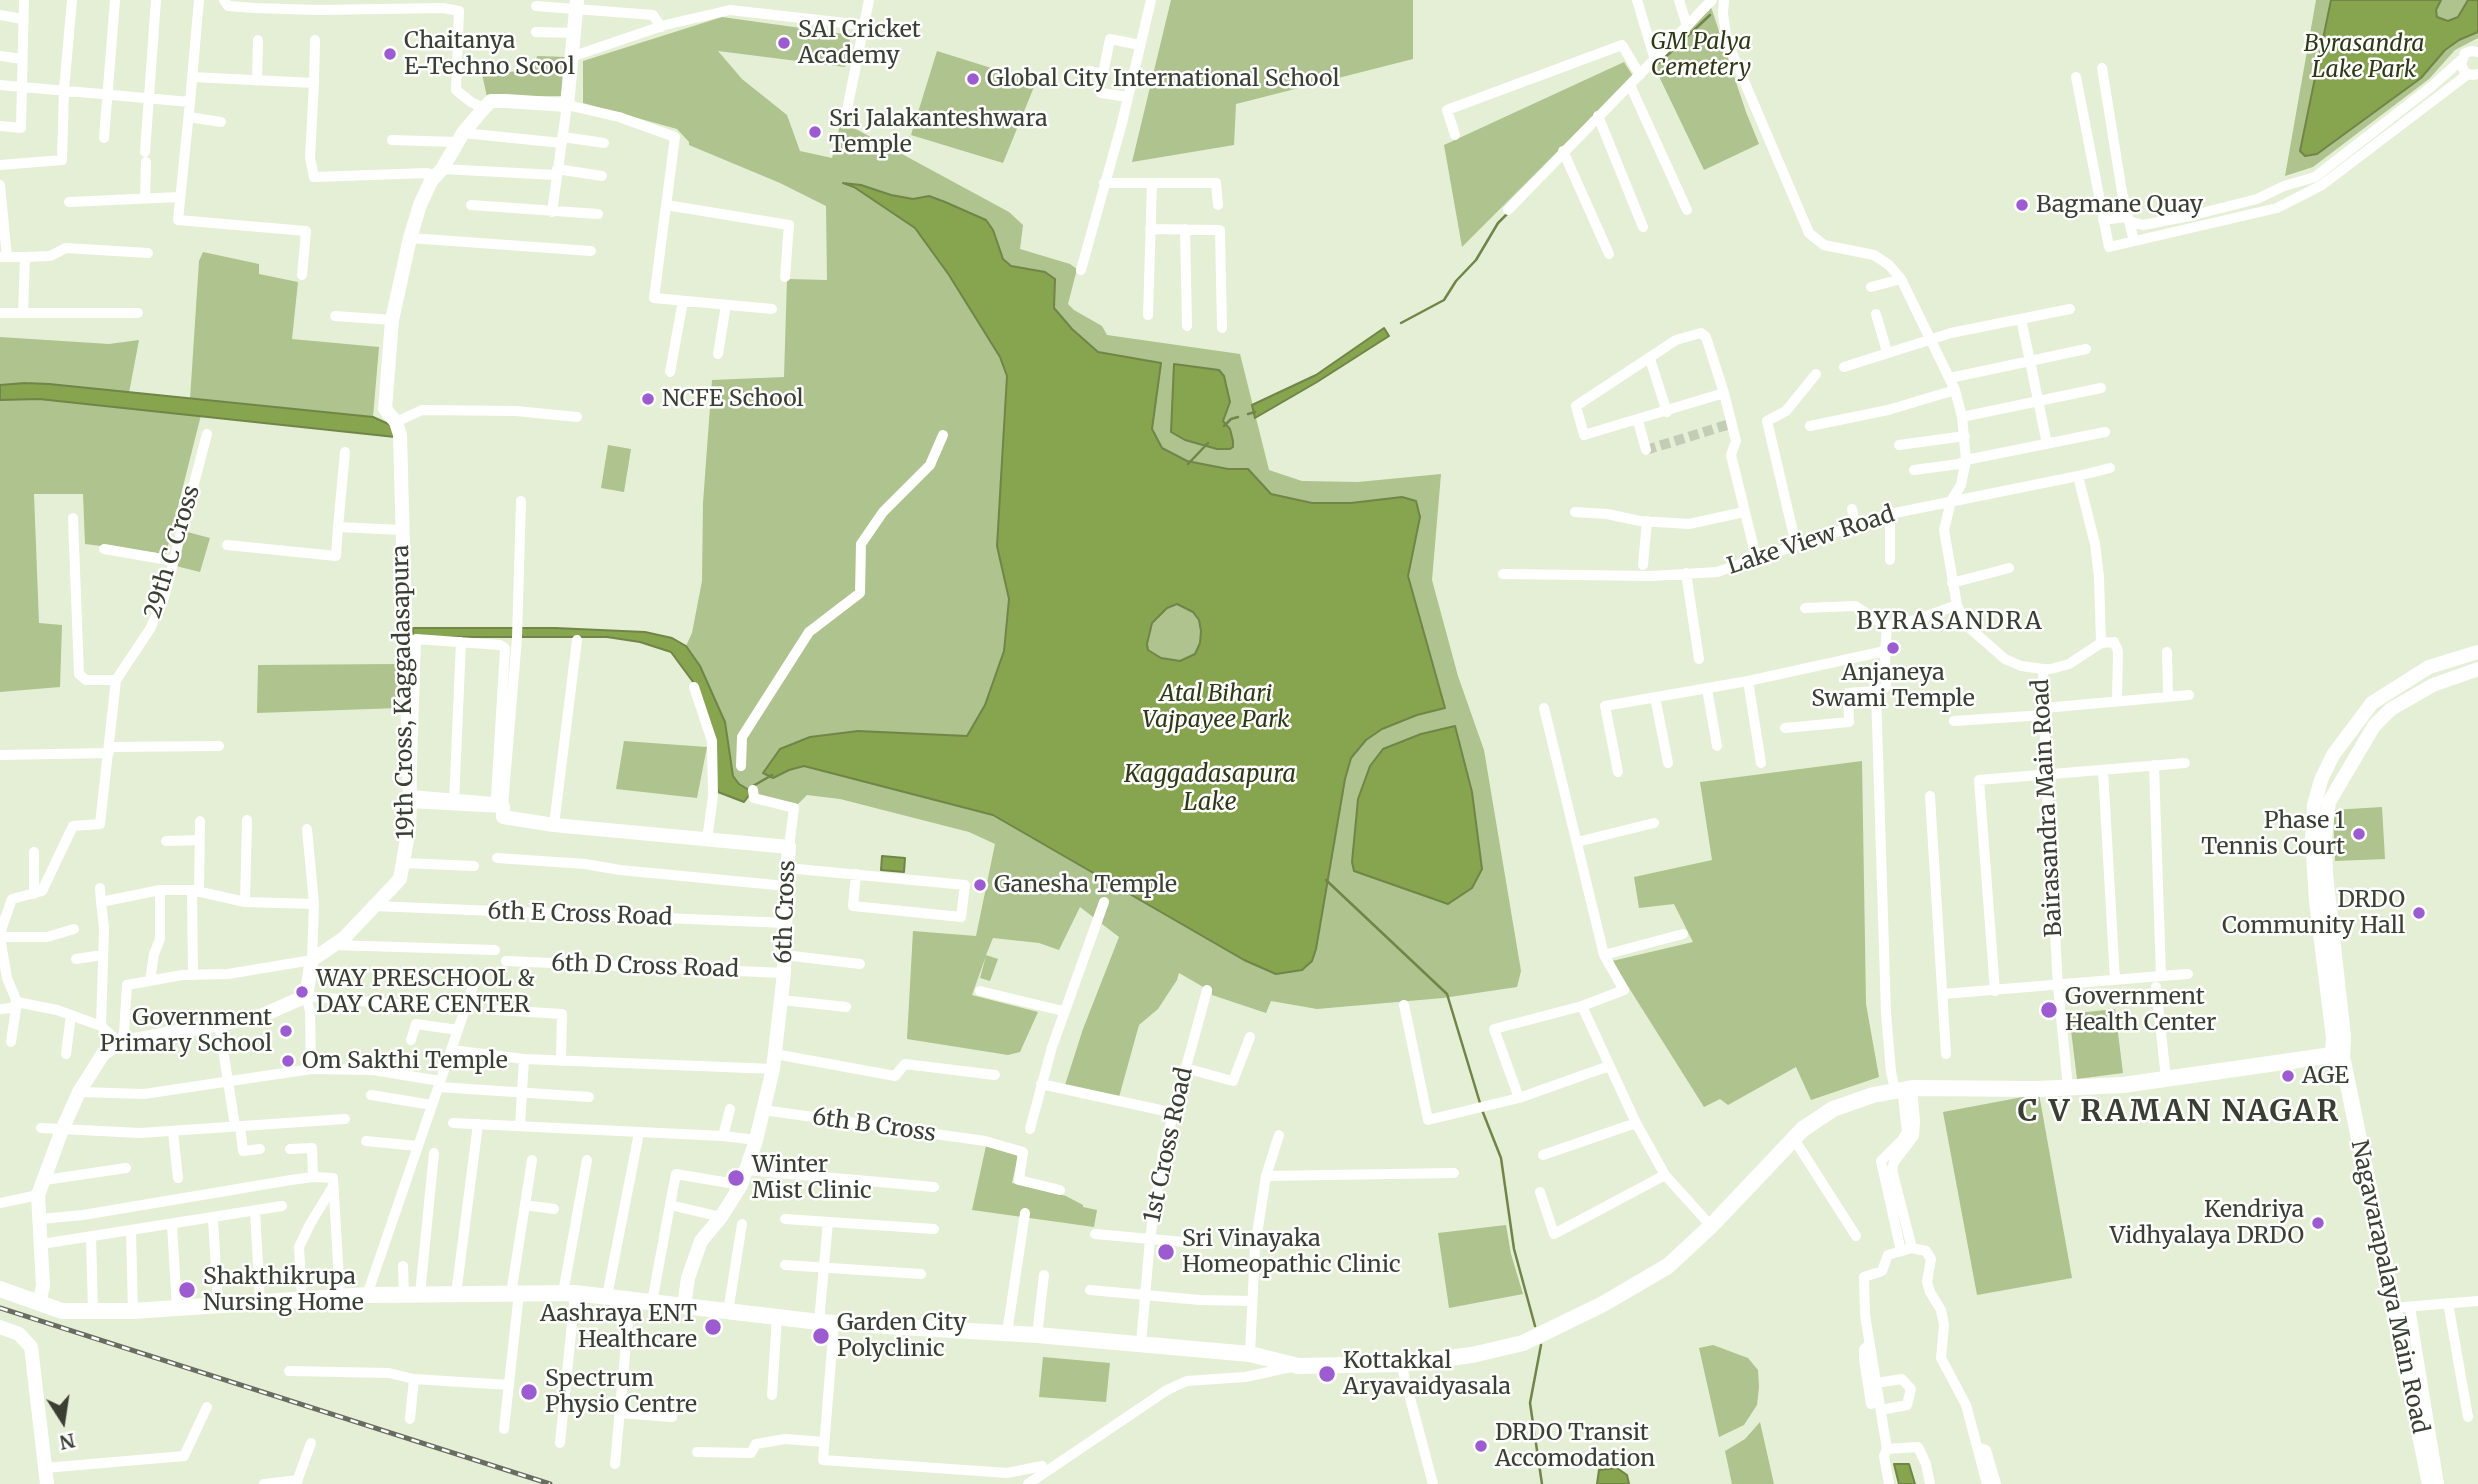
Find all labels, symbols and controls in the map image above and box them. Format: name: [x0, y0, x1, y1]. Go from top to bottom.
place label: SAI Cricket Academy: [798, 16, 921, 70]
place label: Chaitanya E-Techno Scool: [404, 27, 575, 81]
park label: GM Palya Cemetery: [1651, 28, 1751, 82]
park label: Byrasandra Lake Park: [2304, 30, 2424, 84]
marker: SAI Cricket Academy: [776, 35, 792, 51]
marker: Chaitanya E-Techno Scool: [382, 46, 398, 62]
place label: Global City International School: [987, 65, 1340, 93]
marker: Global City International School: [965, 71, 981, 87]
place label: Sri Jalakanteshwara Temple: [829, 105, 1048, 159]
marker: Sri Jalakanteshwara Temple: [807, 124, 823, 140]
place label: Bagmane Quay: [2036, 191, 2203, 219]
marker: Bagmane Quay: [2014, 197, 2030, 213]
place label: NCFE School: [662, 385, 804, 413]
marker: NCFE School: [640, 391, 656, 407]
street label: 29th C Cross: [140, 482, 206, 622]
street label: Lake View Road: [1724, 501, 1898, 581]
street label: 19th Cross, Kaggadasapura: [388, 544, 420, 840]
district label: BYRASANDRA: [1858, 608, 2042, 636]
marker: Anjaneya Swami Temple: [1885, 640, 1901, 656]
place label: Anjaneya Swami Temple: [1811, 659, 1975, 713]
street label: Bairasandra Main Road: [2027, 678, 2069, 938]
park label: Atal Bihari Vajpayee Park: [1142, 680, 1290, 734]
water label: Kaggadasapura Lake: [1124, 761, 1296, 817]
place label: Phase 1 Tennis Court: [2201, 807, 2345, 861]
marker: Phase 1 Tennis Court: [2351, 826, 2367, 842]
street label: 6th Cross: [770, 860, 802, 964]
place label: Ganesha Temple: [994, 871, 1177, 899]
marker: Ganesha Temple: [972, 877, 988, 893]
place label: DRDO Community Hall: [2222, 886, 2405, 940]
street label: 6th E Cross Road: [487, 898, 673, 932]
marker: DRDO Community Hall: [2411, 905, 2427, 921]
street label: 6th D Cross Road: [551, 950, 739, 984]
place label: WAY PRESCHOOL & DAY CARE CENTER: [316, 965, 535, 1019]
place label: Government Health Center: [2065, 983, 2216, 1037]
marker: WAY PRESCHOOL & DAY CARE CENTER: [294, 984, 310, 1000]
marker: Government Health Center: [2039, 1000, 2059, 1020]
place label: Government Primary School: [100, 1004, 272, 1058]
marker: Government Primary School: [278, 1023, 294, 1039]
place label: Om Sakthi Temple: [302, 1047, 508, 1075]
marker: Om Sakthi Temple: [280, 1053, 296, 1069]
place label: AGE: [2302, 1062, 2349, 1090]
street label: 1st Cross Road: [1139, 1065, 1199, 1225]
marker: AGE: [2280, 1068, 2296, 1084]
district label: C V RAMAN NAGAR: [2020, 1095, 2338, 1131]
street label: 6th B Cross: [810, 1104, 938, 1148]
street label: Nagavarapalaya Main Road: [2344, 1138, 2434, 1436]
place label: Winter Mist Clinic: [752, 1151, 872, 1205]
marker: Winter Mist Clinic: [726, 1168, 746, 1188]
place label: Kendriya Vidhyalaya DRDO: [2110, 1196, 2304, 1250]
marker: Kendriya Vidhyalaya DRDO: [2310, 1215, 2326, 1231]
place label: Sri Vinayaka Homeopathic Clinic: [1182, 1225, 1401, 1279]
marker: Sri Vinayaka Homeopathic Clinic: [1156, 1242, 1176, 1262]
place label: Shakthikrupa Nursing Home: [203, 1263, 364, 1317]
marker: Shakthikrupa Nursing Home: [177, 1280, 197, 1300]
place label: Aashraya ENT Healthcare: [540, 1300, 697, 1354]
place label: Garden City Polyclinic: [837, 1309, 967, 1363]
marker: Aashraya ENT Healthcare: [703, 1317, 723, 1337]
marker: Garden City Polyclinic: [811, 1326, 831, 1346]
place label: Kottakkal Aryavaidyasala: [1343, 1347, 1511, 1401]
marker: Kottakkal Aryavaidyasala: [1317, 1364, 1337, 1384]
place label: Spectrum Physio Centre: [545, 1365, 697, 1419]
marker: Spectrum Physio Centre: [519, 1382, 539, 1402]
north arrow: [28, 1386, 98, 1456]
place label: DRDO Transit Accomodation: [1495, 1419, 1655, 1473]
text: N: [58, 1428, 77, 1455]
marker: DRDO Transit Accomodation: [1473, 1438, 1489, 1454]

